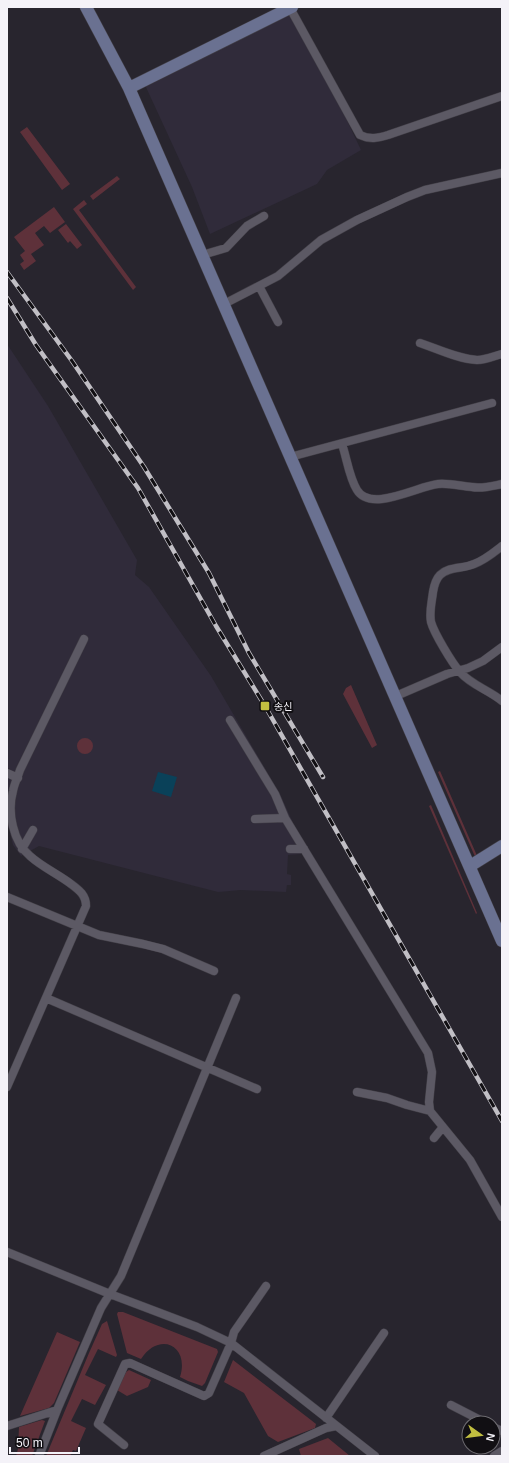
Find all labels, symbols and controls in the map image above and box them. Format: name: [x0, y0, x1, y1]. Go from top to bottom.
marker: 송신: [259, 700, 271, 712]
place label: 송신: [274, 701, 292, 712]
north arrow: [461, 1415, 501, 1455]
scale bar: [10, 1429, 79, 1455]
text: N: [484, 1432, 497, 1443]
text: 50 m: [16, 1436, 43, 1450]

